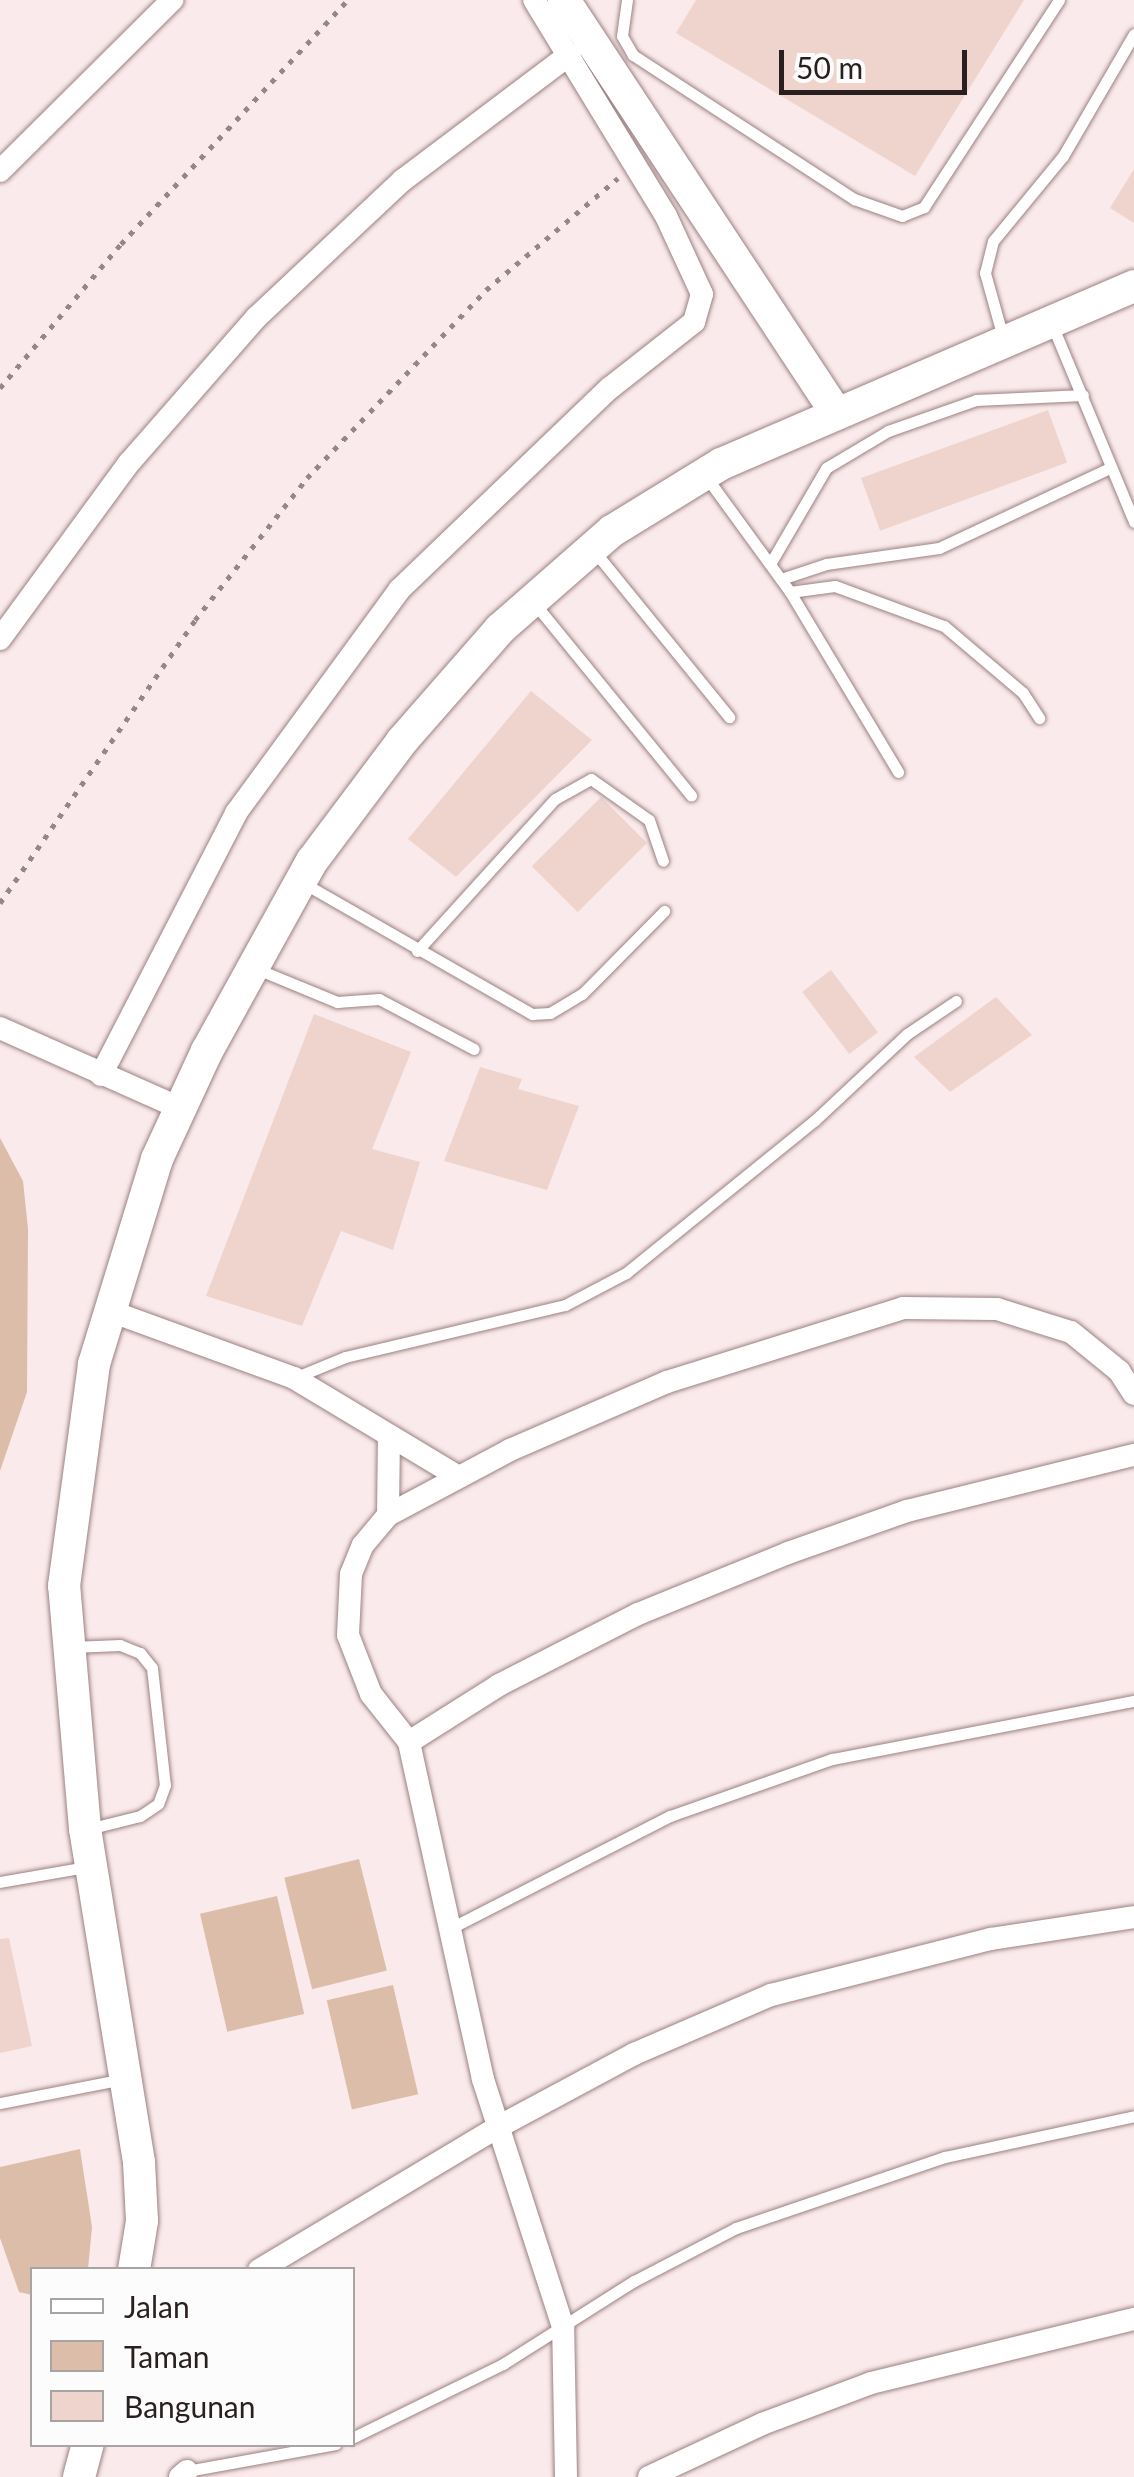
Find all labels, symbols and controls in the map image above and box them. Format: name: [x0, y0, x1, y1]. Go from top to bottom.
scale bar: [784, 30, 972, 92]
text: 50 m: [796, 49, 863, 85]
legend: [30, 2267, 355, 2447]
text: Jalan: [124, 2288, 190, 2324]
text: Taman: [124, 2338, 210, 2374]
text: Bangunan: [124, 2388, 256, 2424]

